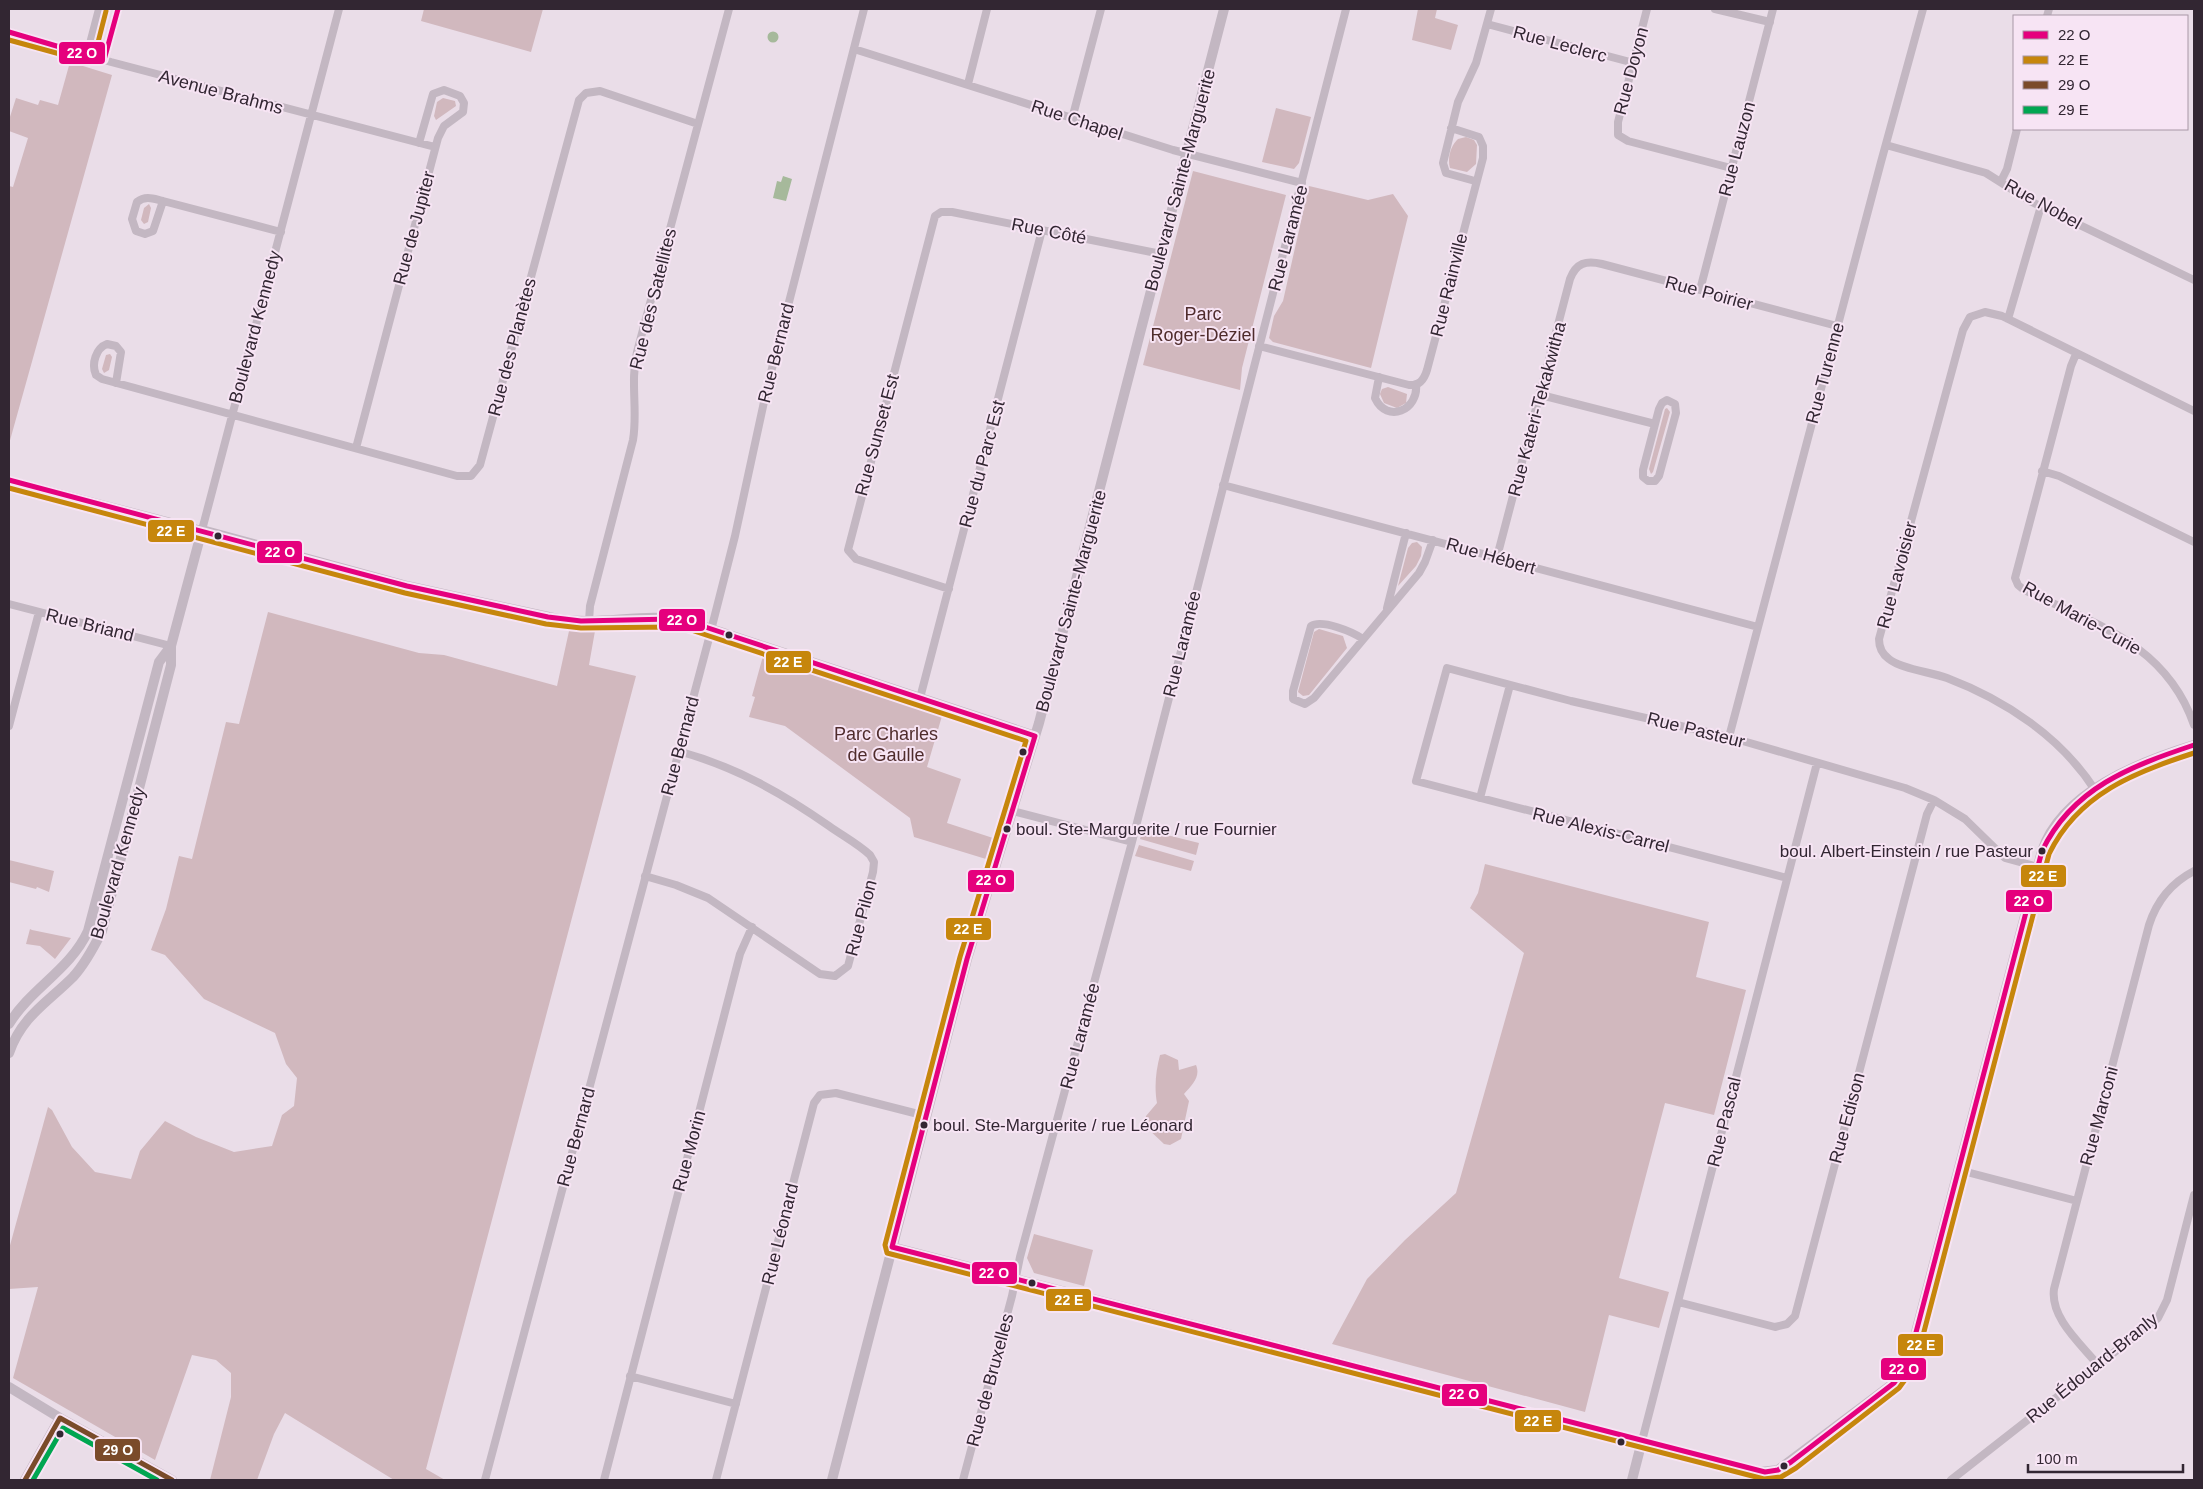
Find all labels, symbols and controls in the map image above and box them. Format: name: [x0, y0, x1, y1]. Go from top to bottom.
legend: [2013, 15, 2188, 130]
street label: Rue Leclerc: [1511, 22, 1609, 66]
street label: Rue Doyon: [1610, 25, 1652, 117]
text: 22 O: [2058, 26, 2091, 43]
line badge: 22 O: [58, 41, 106, 65]
text: 22 O: [67, 45, 97, 61]
text: 22 E: [2058, 51, 2089, 68]
street label: Avenue Brahms: [157, 66, 285, 118]
street label: Boulevard Sainte-Marguerite: [1141, 67, 1219, 293]
text: 29 O: [2058, 76, 2091, 93]
street label: Rue Chapel: [1029, 96, 1125, 144]
street label: Rue Lauzon: [1715, 100, 1759, 198]
text: 29 E: [2058, 101, 2089, 118]
street label: Rue de Jupiter: [389, 169, 439, 287]
street label: Rue Nobel: [2001, 175, 2085, 233]
street label: Rue Laramée: [1264, 183, 1312, 293]
street label: Rue Côté: [1010, 214, 1088, 248]
street label: Rue des Satellites: [626, 226, 680, 372]
street label: Rue Rainville: [1426, 231, 1472, 339]
street label: Boulevard Kennedy: [225, 249, 285, 405]
street label: Rue Poirier: [1663, 272, 1755, 314]
street label: Rue des Planètes: [484, 276, 540, 418]
street label: Rue Bernard: [754, 301, 798, 405]
park label: Parc Roger-Déziel: [1150, 304, 1256, 345]
street label: Rue Kateri-Tekakwitha: [1504, 318, 1570, 499]
street label: Rue Turenne: [1802, 320, 1848, 426]
street label: Rue Sunset Est: [851, 372, 903, 498]
street label: Rue du Parc Est: [955, 398, 1009, 530]
street label: Boulevard Sainte-Marguerite: [1032, 488, 1110, 714]
line badge: 22 E: [147, 519, 195, 543]
street label: Rue Lavoisier: [1873, 519, 1921, 631]
text: 22 E: [157, 523, 185, 539]
unlabelled marker: [213, 531, 223, 541]
street label: Rue Hébert: [1444, 534, 1538, 578]
line badge: 22 O: [256, 540, 303, 564]
text: 22 O: [265, 544, 295, 560]
street label: Rue Marie-Curie: [2019, 577, 2145, 659]
street label: Rue Laramée: [1159, 589, 1205, 699]
street label: Rue Briand: [44, 604, 136, 646]
line badge: 22 O: [658, 608, 706, 632]
text: 22 O: [667, 612, 697, 628]
unlabelled marker: [724, 630, 734, 640]
line badge: 22 E: [765, 650, 812, 674]
text: 22 E: [774, 654, 802, 670]
street label: Rue Bernard: [657, 694, 703, 798]
street label: Rue Pasteur: [1645, 708, 1747, 752]
park label: Parc Charles de Gaulle: [834, 724, 938, 765]
unlabelled marker: [1018, 747, 1028, 757]
street label: Boulevard Kennedy: [87, 785, 149, 941]
street label: Rue Alexis-Carrel: [1531, 803, 1671, 857]
place label: boul. Ste-Marguerite / rue Fournier: [1016, 820, 1277, 839]
marker: boul. Ste-Marguerite / rue Fournier: [1002, 824, 1012, 834]
place label: boul. Albert-Einstein / rue Pasteur: [1780, 842, 2033, 861]
marker: boul. Albert-Einstein / rue Pasteur: [2037, 846, 2047, 856]
line badge: 22 E: [2020, 864, 2067, 888]
text: 22 E: [2029, 868, 2057, 884]
line badge: 22 O: [967, 869, 1015, 893]
text: 22 O: [976, 872, 1006, 888]
street label: Rue Pilon: [841, 878, 881, 958]
line badge: 22 O: [2005, 889, 2053, 913]
text: 22 O: [2014, 893, 2044, 909]
line badge: 22 E: [945, 917, 992, 941]
text: 22 E: [954, 921, 982, 937]
street label: Rue Laramée: [1056, 981, 1104, 1091]
street label: Rue Marconi: [2076, 1064, 2122, 1168]
street label: Rue Edison: [1825, 1070, 1869, 1166]
street label: Rue Pascal: [1703, 1075, 1745, 1169]
street label: Rue Bernard: [553, 1085, 599, 1189]
street label: Rue Morin: [669, 1108, 709, 1194]
place label: boul. Ste-Marguerite / rue Léonard: [933, 1116, 1193, 1135]
marker: boul. Ste-Marguerite / rue Léonard: [919, 1120, 929, 1130]
street label: Rue Léonard: [758, 1181, 802, 1287]
line badge: 22 O: [971, 1261, 1018, 1285]
text: 22 O: [979, 1265, 1009, 1281]
unlabelled marker: [1027, 1278, 1037, 1288]
line badge: 22 E: [1045, 1288, 1092, 1312]
text: 22 E: [1055, 1292, 1083, 1308]
street label: Rue Édouard-Branly: [2022, 1309, 2162, 1427]
street label: Rue de Bruxelles: [963, 1311, 1017, 1449]
line badge: 22 E: [1897, 1333, 1944, 1357]
text: 22 E: [1907, 1337, 1935, 1353]
line badge: 22 O: [1880, 1357, 1927, 1381]
text: 22 O: [1889, 1361, 1919, 1377]
line badge: 22 O: [1441, 1383, 1488, 1407]
text: 22 O: [1449, 1386, 1479, 1402]
line badge: 22 E: [1514, 1409, 1562, 1433]
text: 22 E: [1524, 1413, 1552, 1429]
unlabelled marker: [55, 1429, 65, 1439]
unlabelled marker: [1616, 1437, 1626, 1447]
line badge: 29 O: [94, 1438, 141, 1462]
text: 29 O: [103, 1442, 133, 1458]
scale bar: [2028, 1442, 2183, 1474]
text: 100 m: [2036, 1450, 2078, 1467]
unlabelled marker: [1779, 1461, 1789, 1471]

